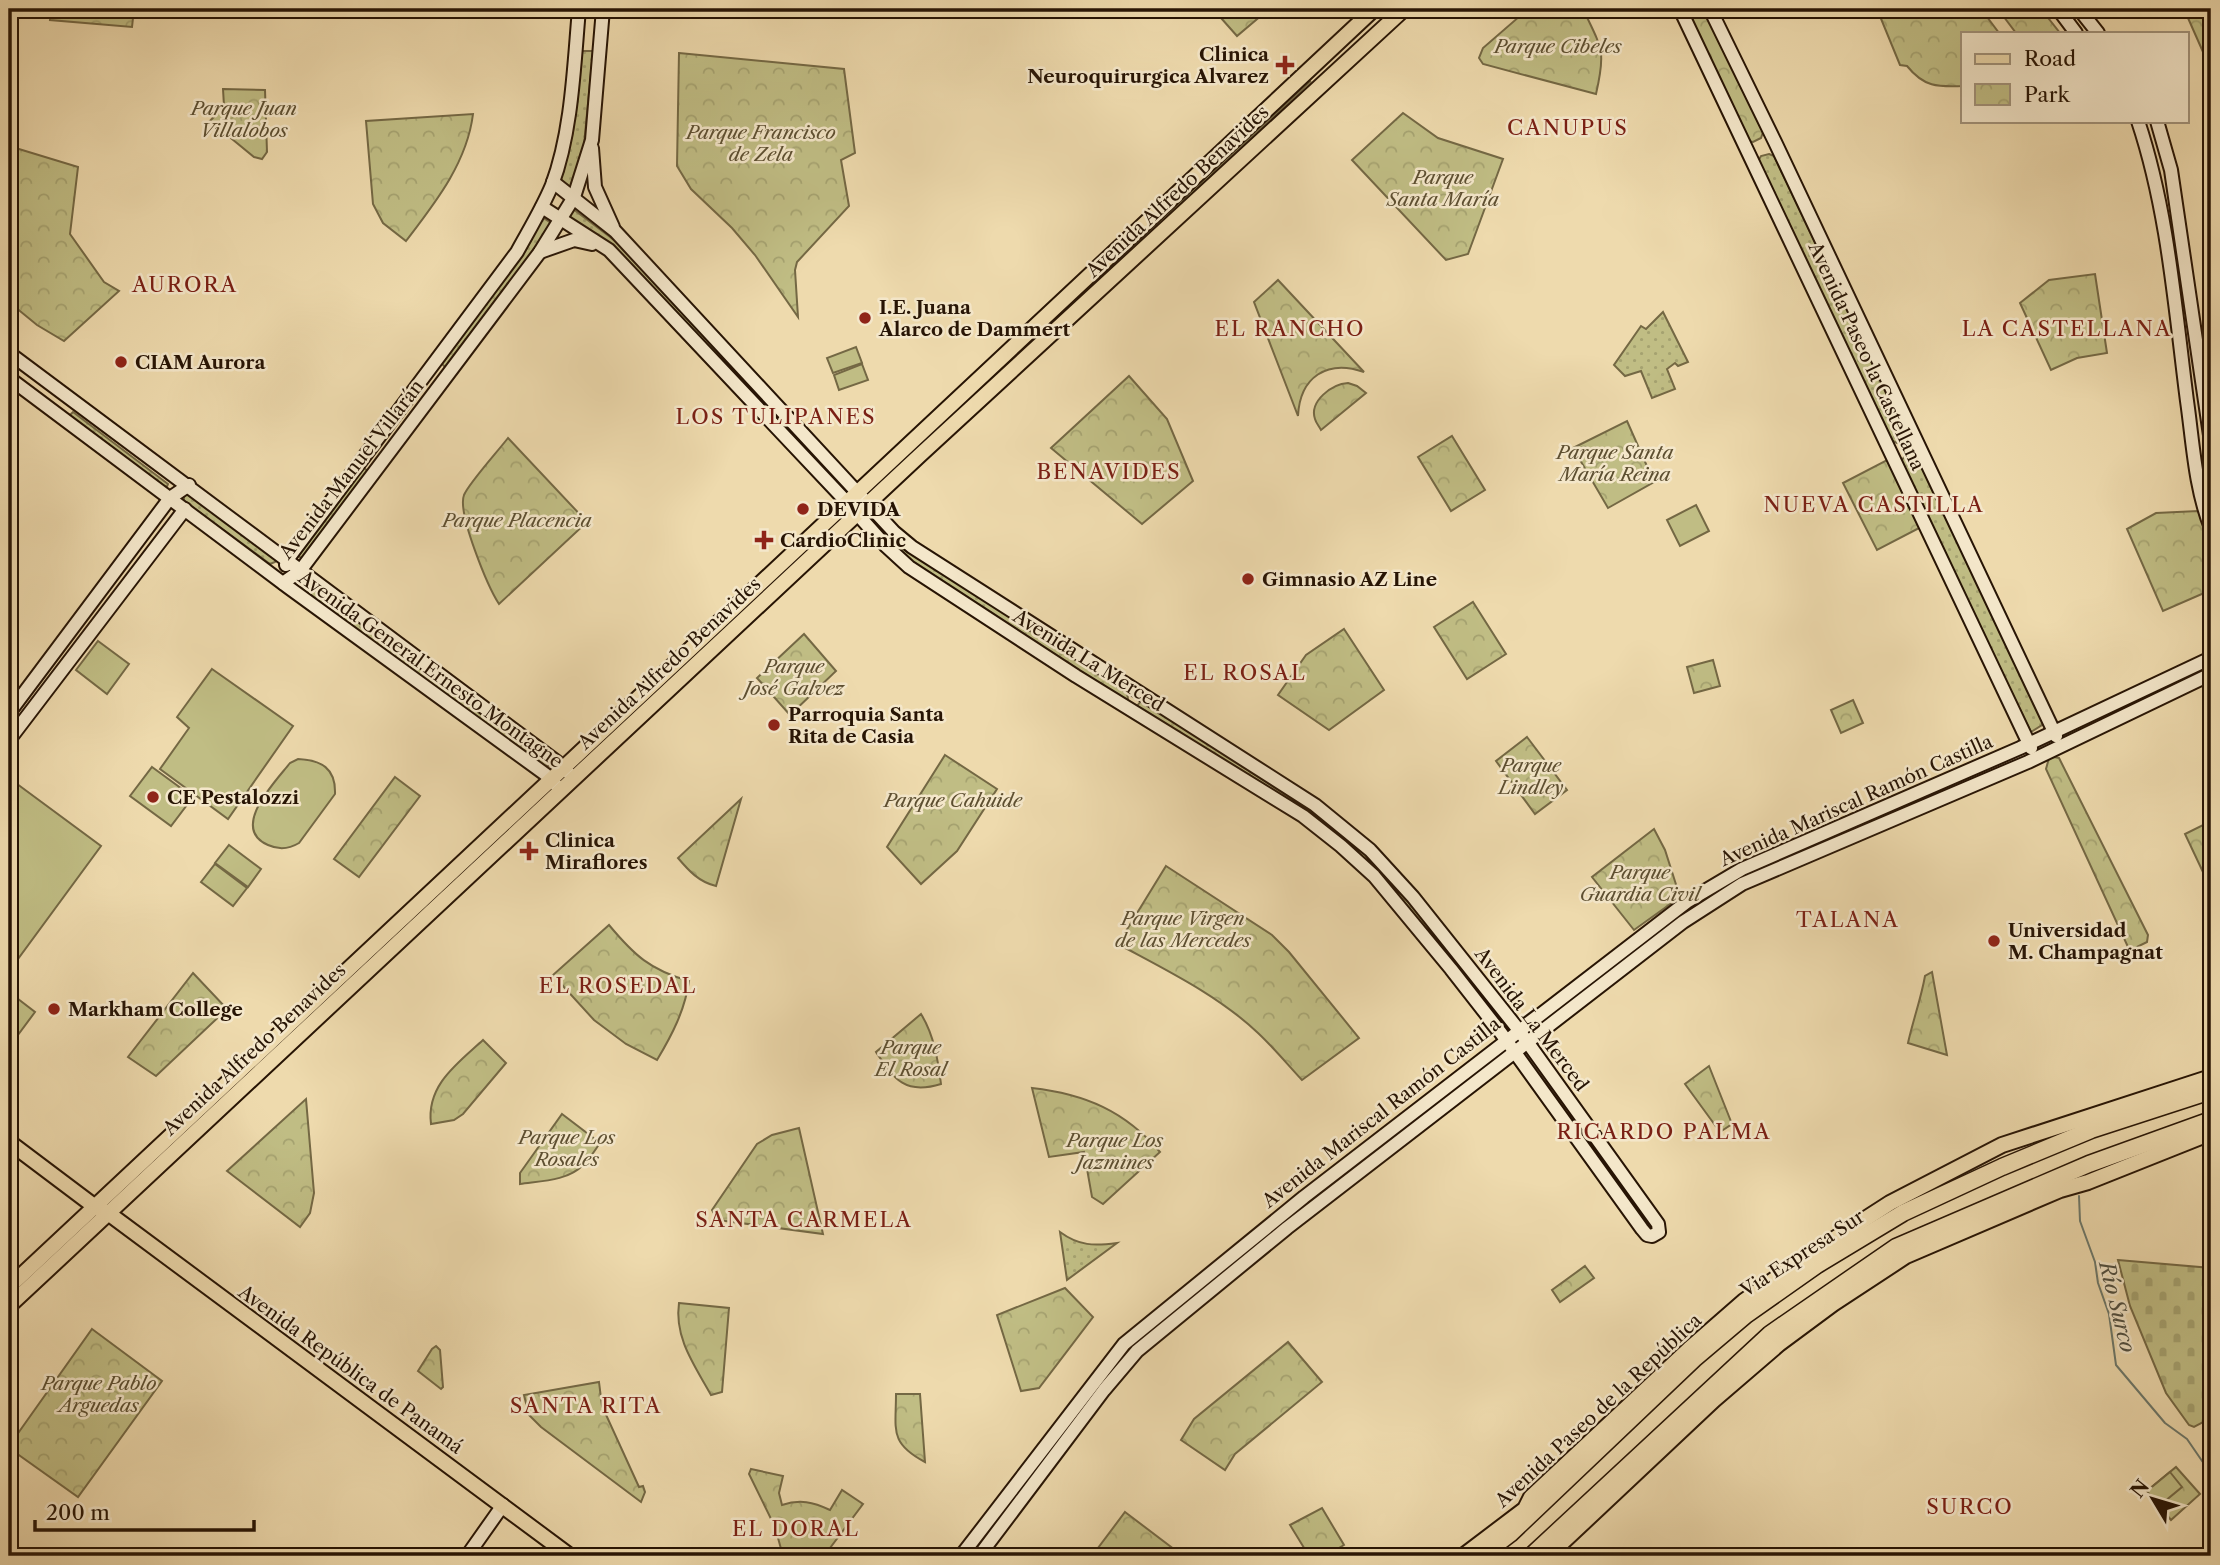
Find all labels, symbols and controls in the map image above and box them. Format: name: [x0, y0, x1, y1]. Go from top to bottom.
legend: [1961, 32, 2188, 122]
park label: Parque Cibeles: [1492, 35, 1622, 58]
place label: Clinica Neuroquirurgica Alvarez: [1027, 43, 1270, 88]
text: Road: [2024, 46, 2076, 71]
marker: Clinica Neuroquirurgica Alvarez: [1275, 55, 1295, 75]
text: Park: [2024, 82, 2070, 107]
park label: Parque Juan Villalobos: [189, 97, 297, 142]
street label: Avenida Alfredo Benavides: [1080, 101, 1274, 283]
district label: CANUPUS: [1507, 115, 1629, 140]
park label: Parque Francisco de Zela: [684, 121, 836, 166]
park label: Parque Santa María: [1386, 166, 1500, 211]
street label: Avenida Paseo la Castellana: [1803, 237, 1930, 474]
district label: AURORA: [131, 272, 238, 297]
place label: I.E. Juana Alarco de Dammert: [878, 296, 1070, 341]
marker: I.E. Juana Alarco de Dammert: [857, 310, 873, 326]
district label: EL RANCHO: [1215, 316, 1365, 341]
district label: LA CASTELLANA: [1962, 316, 2172, 341]
place label: CIAM Aurora: [135, 351, 266, 374]
marker: CIAM Aurora: [113, 354, 129, 370]
street label: Avenida Manuel Villarán: [274, 375, 429, 564]
district label: LOS TULIPANES: [675, 404, 877, 429]
park label: Parque Santa María Reina: [1555, 441, 1674, 486]
district label: BENAVIDES: [1036, 459, 1182, 484]
district label: NUEVA CASTILLA: [1764, 492, 1984, 517]
place label: DEVIDA: [817, 498, 901, 521]
marker: DEVIDA: [795, 501, 811, 517]
park label: Parque Placencia: [440, 509, 593, 532]
place label: CardioClinic: [780, 529, 906, 552]
marker: CardioClinic: [754, 530, 774, 550]
street label: Avenida General Ernesto Montagne: [293, 565, 567, 773]
place label: Gimnasio AZ Line: [1262, 568, 1437, 591]
marker: Gimnasio AZ Line: [1240, 571, 1256, 587]
street label: Avenida Alfredo Benavides: [572, 573, 766, 755]
street label: Avenida La Merced: [1008, 604, 1169, 717]
park label: Parque José Galvez: [739, 655, 846, 700]
district label: EL ROSAL: [1183, 660, 1307, 685]
place label: Parroquia Santa Rita de Casia: [788, 703, 945, 748]
marker: Parroquia Santa Rita de Casia: [766, 717, 782, 733]
street label: Avenida Mariscal Ramón Castilla: [1715, 730, 1996, 872]
park label: Parque Lindley: [1496, 754, 1564, 799]
place label: CE Pestalozzi: [167, 786, 299, 809]
marker: CE Pestalozzi: [145, 789, 161, 805]
park label: Parque Cahuide: [882, 789, 1023, 812]
place label: Clinica Miraflores: [545, 829, 648, 874]
marker: Clinica Miraflores: [519, 841, 539, 861]
park label: Parque Guardia Civil: [1579, 861, 1702, 906]
park label: Parque Virgen de las Mercedes: [1115, 907, 1252, 952]
district label: TALANA: [1796, 907, 1900, 932]
place label: Universidad M. Champagnat: [2008, 919, 2163, 964]
marker: Universidad M. Champagnat: [1986, 933, 2002, 949]
street label: Avenida La Merced: [1469, 942, 1593, 1096]
street label: Avenida Alfredo Benavides: [157, 959, 351, 1141]
district label: EL ROSEDAL: [539, 973, 697, 998]
place label: Markham College: [68, 998, 243, 1021]
marker: Markham College: [46, 1001, 62, 1017]
street label: Avenida Mariscal Ramón Castilla: [1257, 1012, 1505, 1213]
park label: Parque El Rosal: [873, 1036, 949, 1081]
district label: RICARDO PALMA: [1556, 1119, 1772, 1144]
park label: Parque Los Rosales: [517, 1126, 616, 1171]
park label: Parque Los Jazmines: [1065, 1129, 1164, 1174]
street label: Via Expresa Sur: [1735, 1205, 1868, 1303]
district label: SANTA CARMELA: [695, 1207, 913, 1232]
water label: Río Surco: [2094, 1257, 2141, 1355]
street label: Avenida República de Panamá: [233, 1280, 467, 1459]
street label: Avenida Paseo de la República: [1490, 1309, 1706, 1513]
park label: Parque Pablo Arguedas: [39, 1372, 157, 1417]
district label: SANTA RITA: [510, 1393, 662, 1418]
north arrow: [2118, 1464, 2188, 1534]
text: N: [2126, 1475, 2154, 1502]
scale bar: [35, 1488, 254, 1532]
district label: SURCO: [1926, 1494, 2014, 1519]
text: 200 m: [46, 1500, 110, 1525]
district label: EL DORAL: [732, 1516, 860, 1541]

